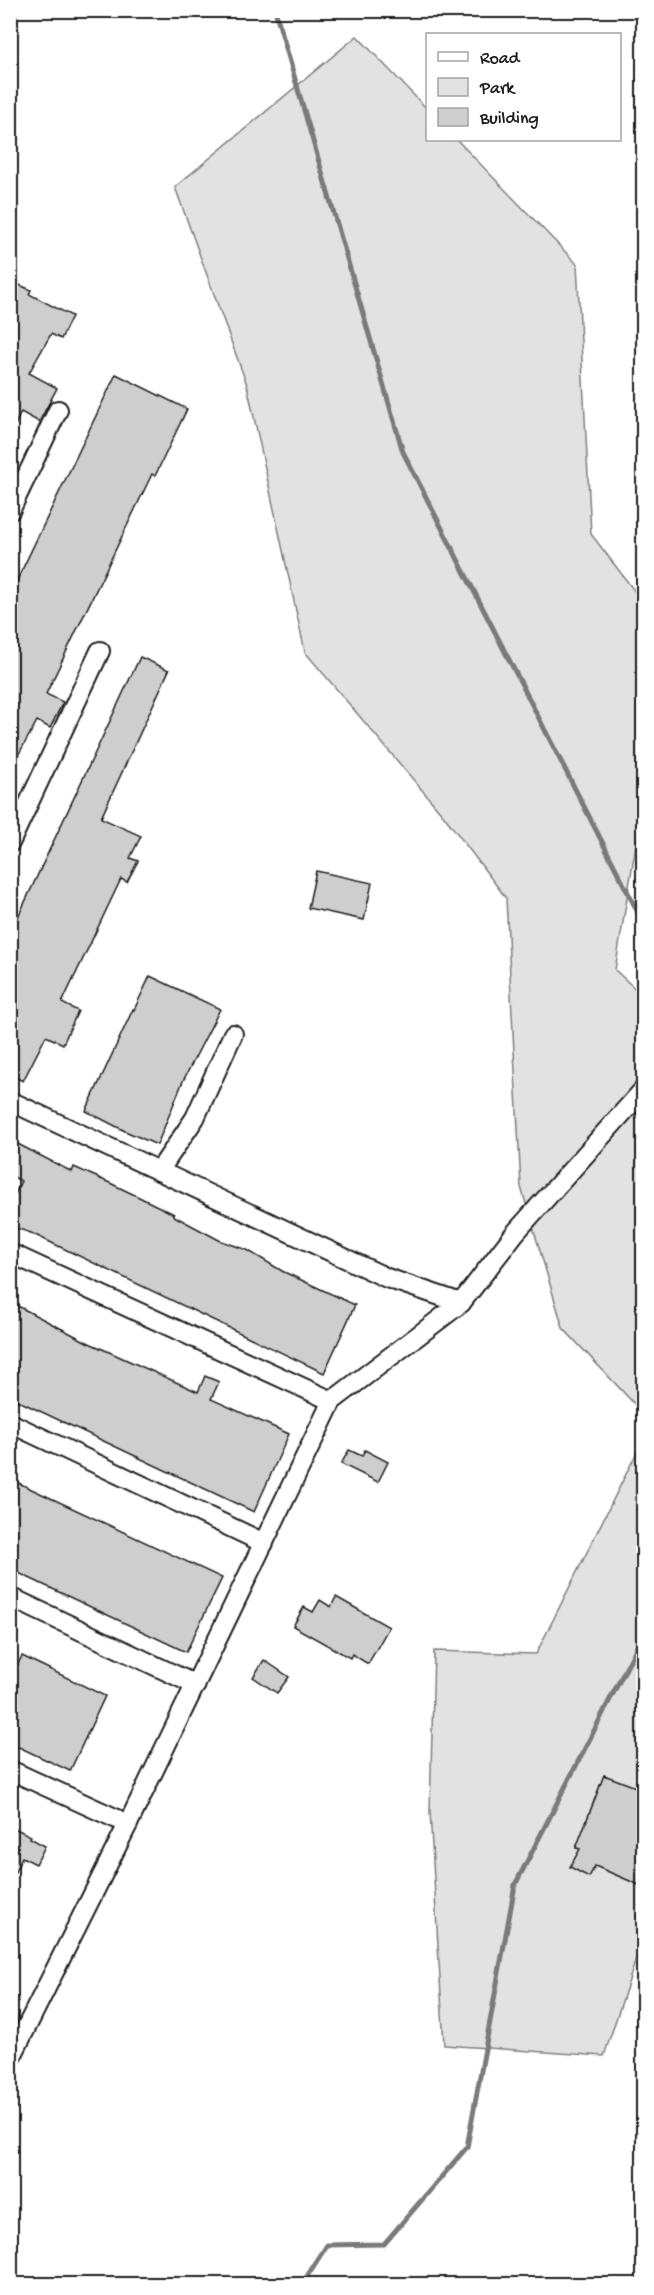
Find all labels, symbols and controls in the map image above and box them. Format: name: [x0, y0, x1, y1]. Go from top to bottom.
legend: [426, 33, 621, 141]
text: Road: [480, 49, 521, 70]
text: Park: [479, 79, 516, 100]
text: Building: [479, 109, 539, 130]

